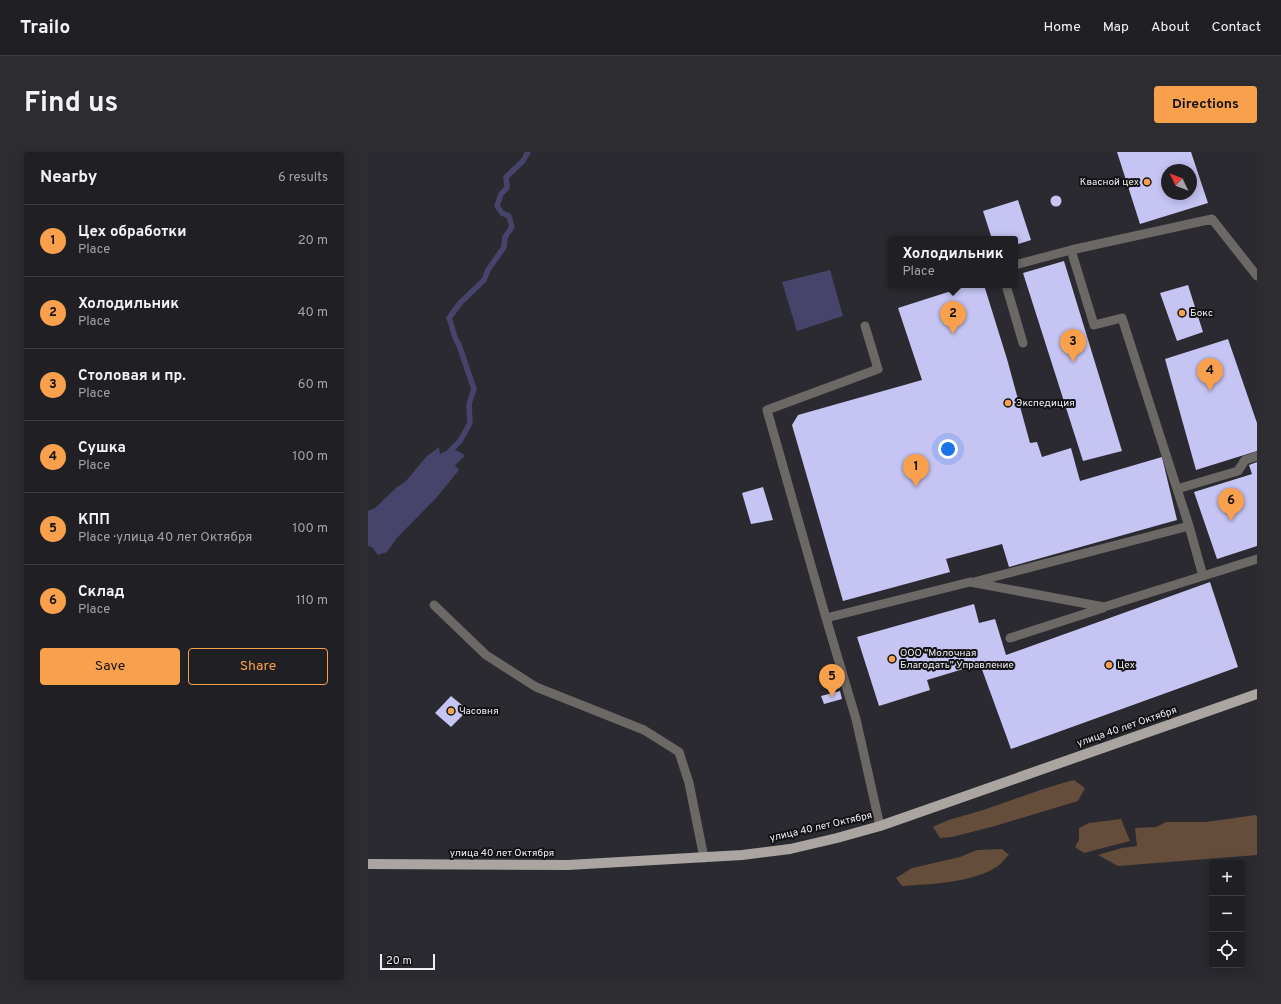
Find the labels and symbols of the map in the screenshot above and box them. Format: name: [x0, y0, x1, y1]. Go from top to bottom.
north arrow: [1161, 164, 1197, 200]
place label: Квасной цех: [1080, 176, 1139, 189]
marker: Квасной цех: [1142, 177, 1152, 187]
pin: 2: [940, 301, 966, 334]
place label: Бокс: [1190, 307, 1213, 320]
marker: Бокс: [1177, 308, 1187, 318]
pin: 3: [1060, 329, 1086, 362]
pin: 4: [1197, 358, 1223, 391]
place label: Экспедиция: [1016, 397, 1075, 410]
marker: Экспедиция: [1003, 398, 1013, 408]
your location: [938, 439, 958, 459]
pin: 1: [903, 454, 929, 487]
pin: 6: [1218, 488, 1244, 521]
place label: ООО "Молочная Благодать" Управление: [900, 647, 1014, 672]
marker: ООО "Молочная Благодать" Управление: [887, 654, 897, 664]
place label: Цех: [1117, 659, 1135, 672]
marker: Цех: [1104, 660, 1114, 670]
pin: 5: [819, 664, 845, 697]
street label: улица 40 лет Октября: [1075, 704, 1179, 750]
place label: Часовня: [459, 705, 499, 718]
marker: Часовня: [446, 706, 456, 716]
street label: улица 40 лет Октября: [769, 809, 873, 845]
street label: улица 40 лет Октября: [450, 847, 554, 860]
scale bar: [380, 952, 435, 971]

